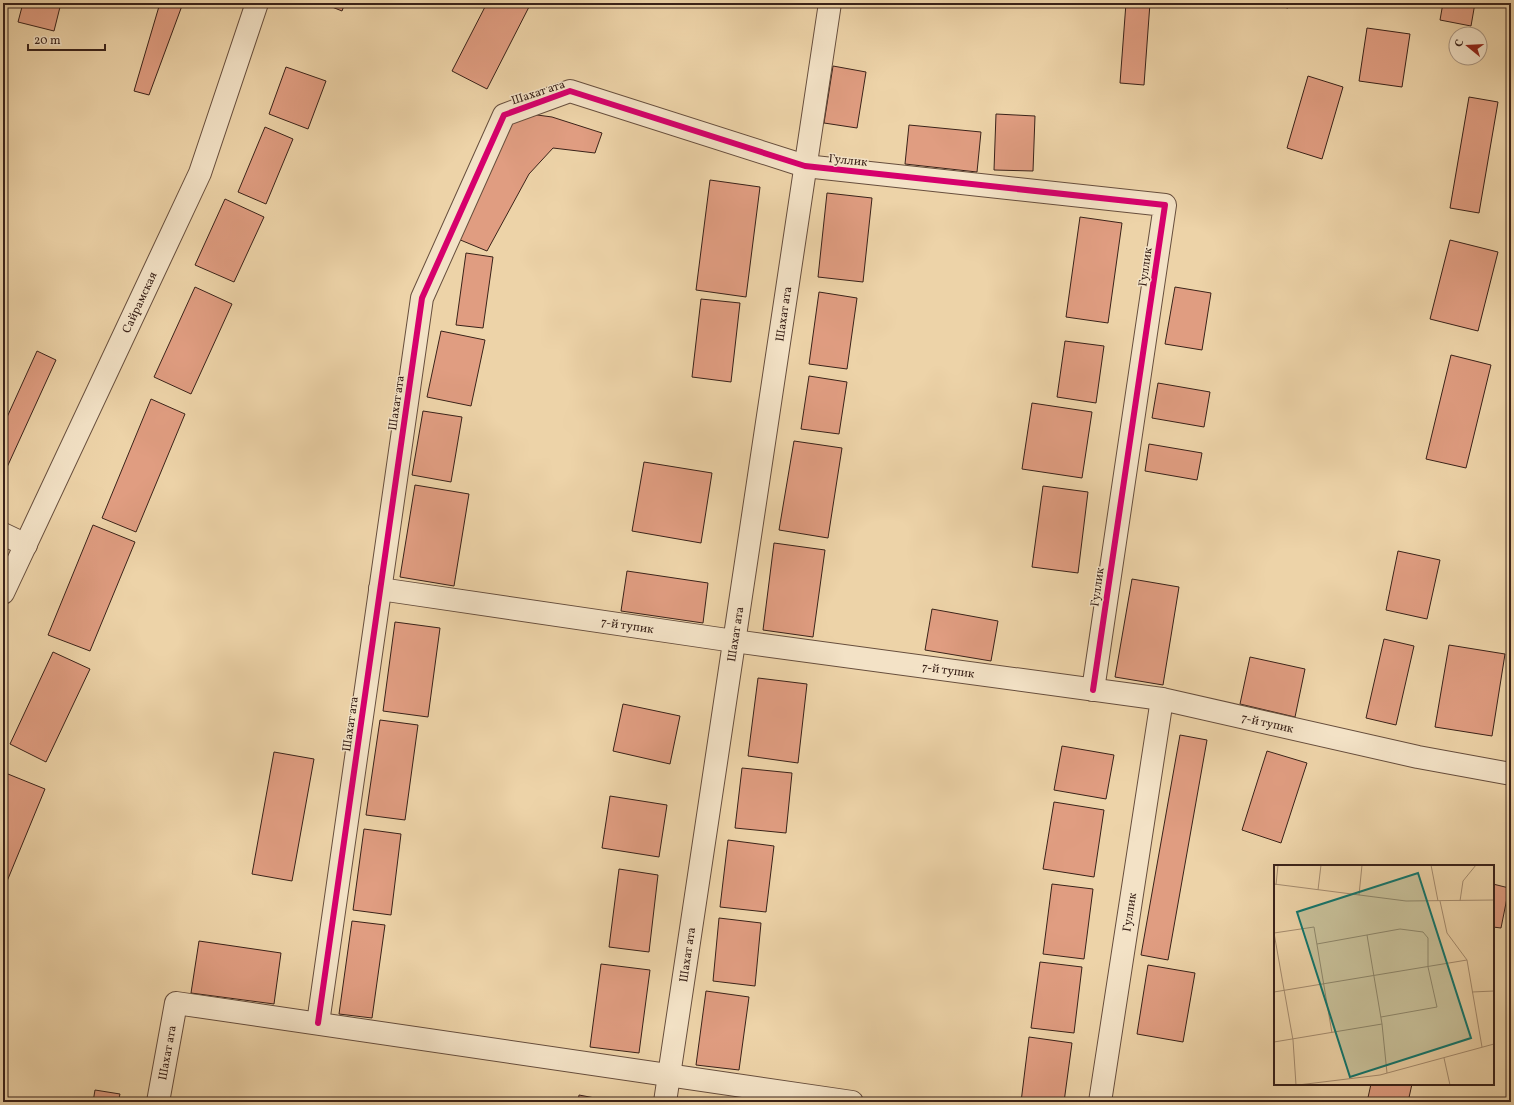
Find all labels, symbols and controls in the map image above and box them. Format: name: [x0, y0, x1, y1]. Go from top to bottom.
scale bar: [28, 26, 105, 52]
north arrow: [1448, 26, 1488, 66]
text: 20 m: [34, 33, 61, 49]
text: С: [1452, 38, 1468, 49]
street label: Шахат ата: [509, 77, 567, 109]
street label: Гуллик: [828, 151, 869, 171]
street label: Гуллик: [1135, 246, 1157, 288]
street label: Сайрамская: [119, 269, 162, 336]
street label: Шахат ата: [772, 285, 796, 343]
street label: Шахат ата: [385, 375, 409, 432]
street label: Гуллик: [1087, 566, 1109, 608]
street label: Шахат ата: [724, 606, 748, 663]
street label: 7-й тупик: [600, 615, 655, 638]
street label: 7-й тупик: [921, 660, 976, 683]
street label: Шахат ата: [339, 696, 363, 753]
street label: 7-й тупик: [1240, 710, 1296, 738]
inset map: [1274, 865, 1494, 1085]
street label: Гуллик: [1119, 891, 1141, 933]
street label: Шахат ата: [676, 926, 700, 983]
street label: Шахат ата: [155, 1024, 181, 1082]

